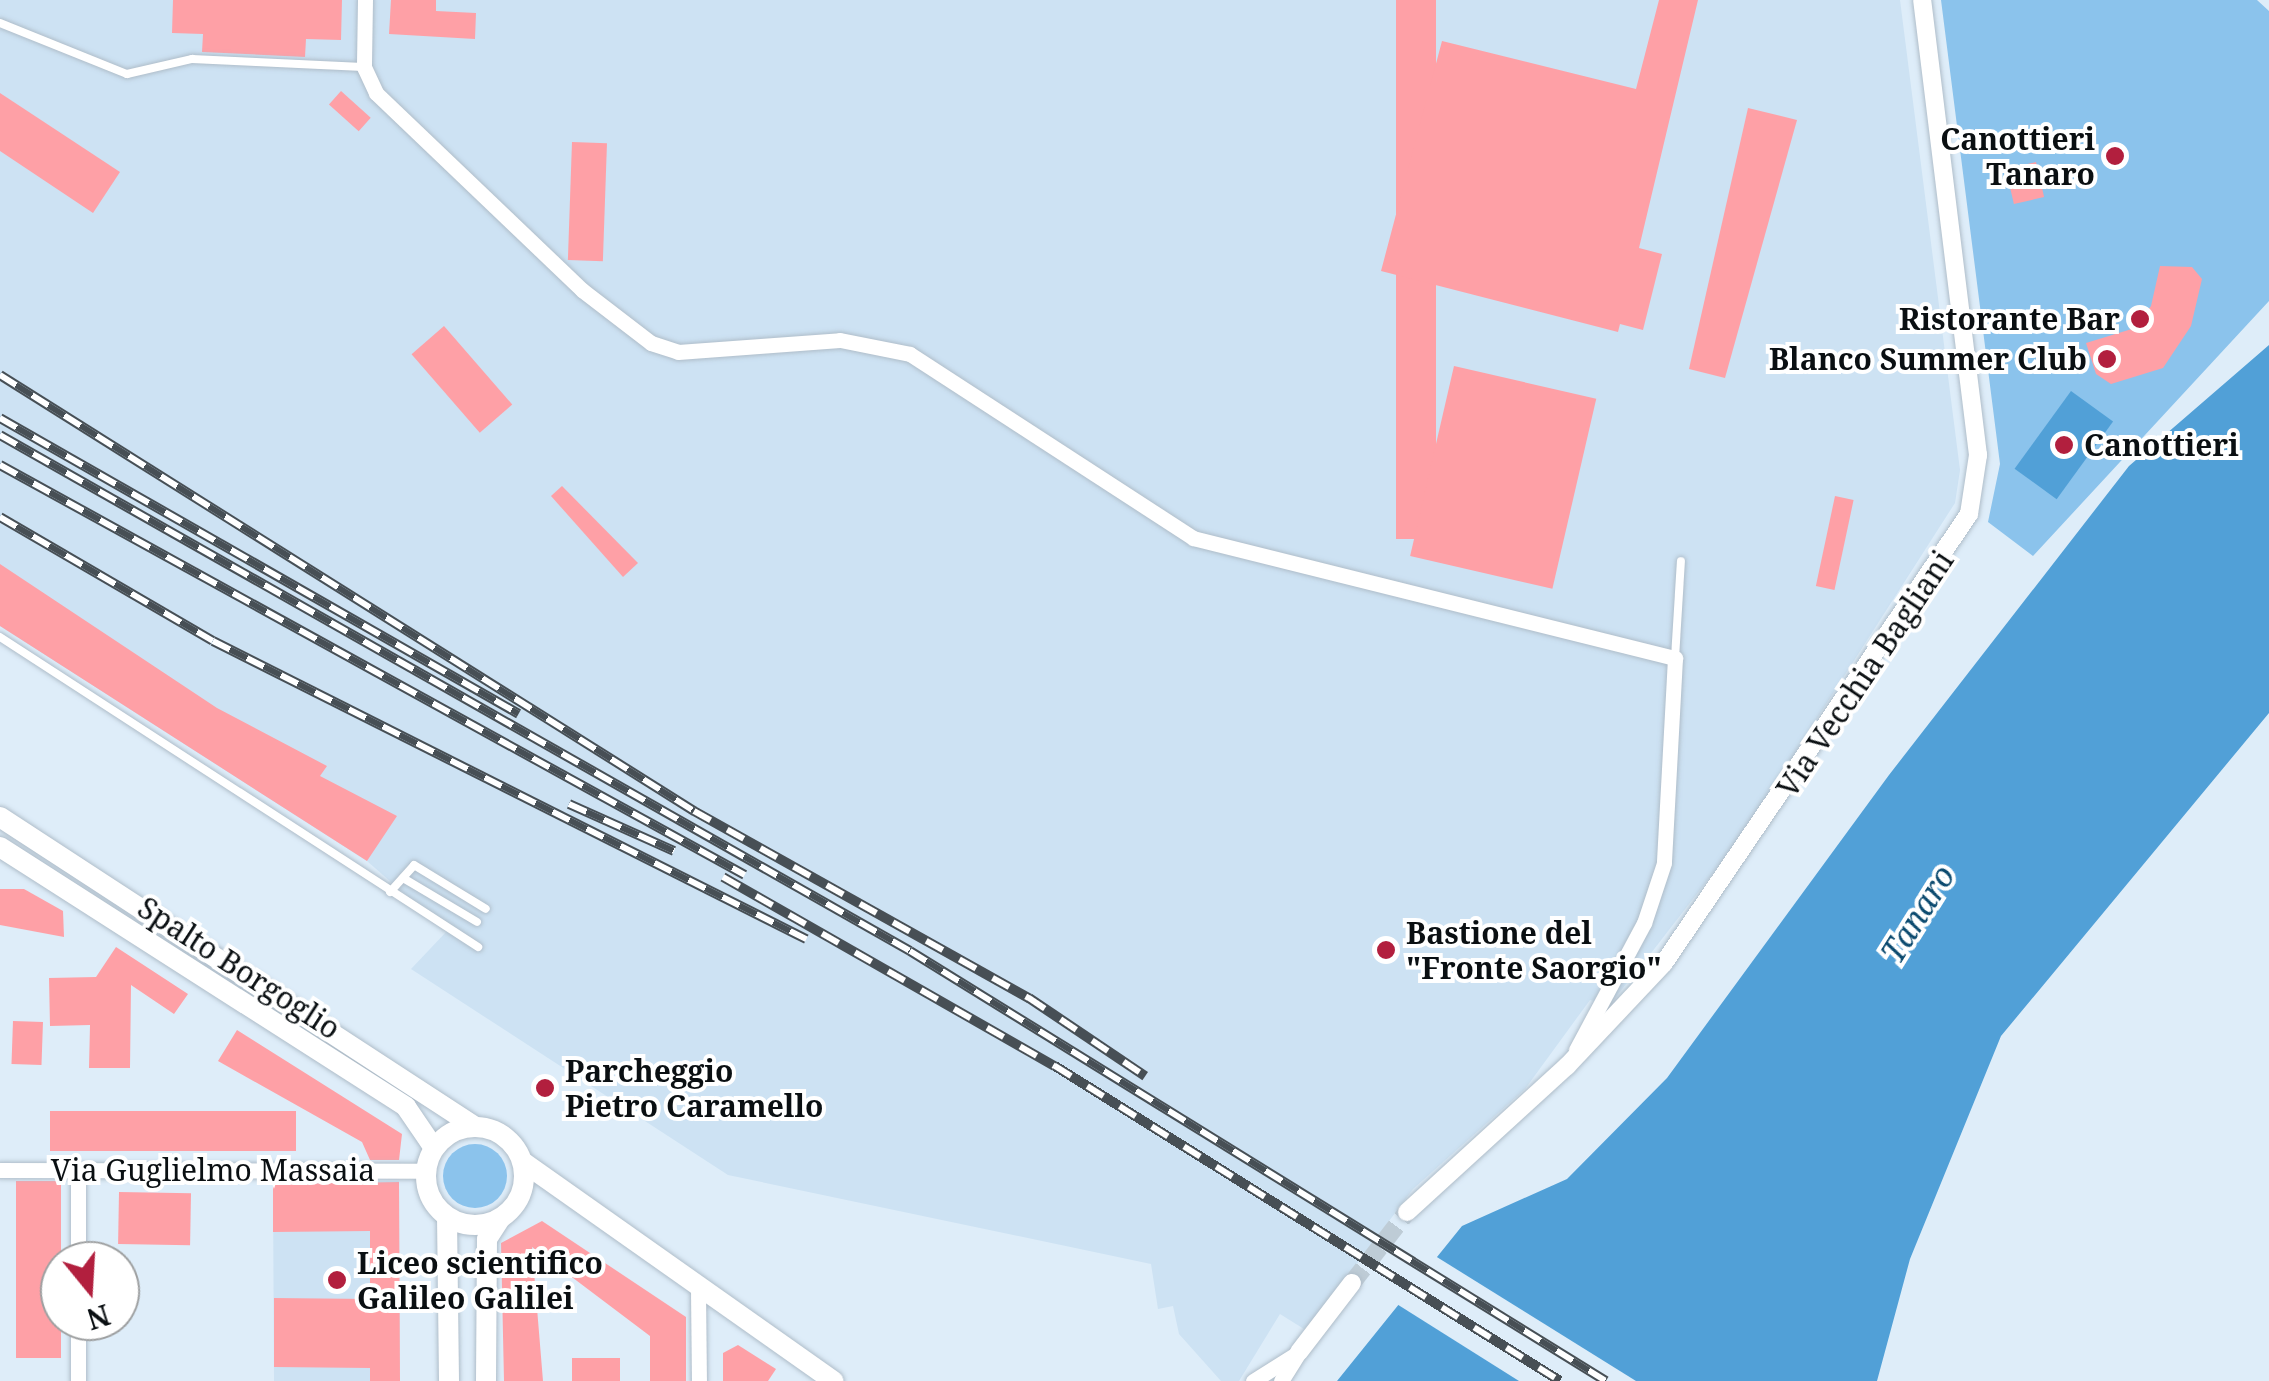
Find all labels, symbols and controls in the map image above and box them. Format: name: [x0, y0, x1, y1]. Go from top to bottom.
place label: Canottieri Tanaro: [1940, 121, 2095, 192]
marker: Canottieri Tanaro: [2104, 145, 2126, 167]
place label: Ristorante Bar: [1899, 301, 2120, 337]
marker: Ristorante Bar: [2129, 308, 2151, 330]
place label: Blanco Summer Club: [1769, 341, 2087, 377]
marker: Blanco Summer Club: [2096, 348, 2118, 370]
place label: Canottieri: [2084, 427, 2239, 463]
marker: Canottieri: [2053, 434, 2075, 456]
street label: Via Vecchia Bagliani: [1769, 544, 1961, 804]
water label: Tanaro: [1873, 858, 1963, 970]
street label: Spalto Borgoglio: [131, 889, 347, 1047]
place label: Bastione del "Fronte Saorgio": [1406, 915, 1662, 986]
marker: Bastione del "Fronte Saorgio": [1375, 939, 1397, 961]
place label: Parcheggio Pietro Caramello: [565, 1053, 823, 1124]
marker: Parcheggio Pietro Caramello: [534, 1077, 556, 1099]
street label: Via Guglielmo Massaia: [51, 1152, 375, 1188]
north arrow: [40, 1241, 140, 1341]
place label: Liceo scientifico Galileo Galilei: [357, 1245, 603, 1316]
marker: Liceo scientifico Galileo Galilei: [326, 1269, 348, 1291]
text: N: [82, 1296, 115, 1339]

